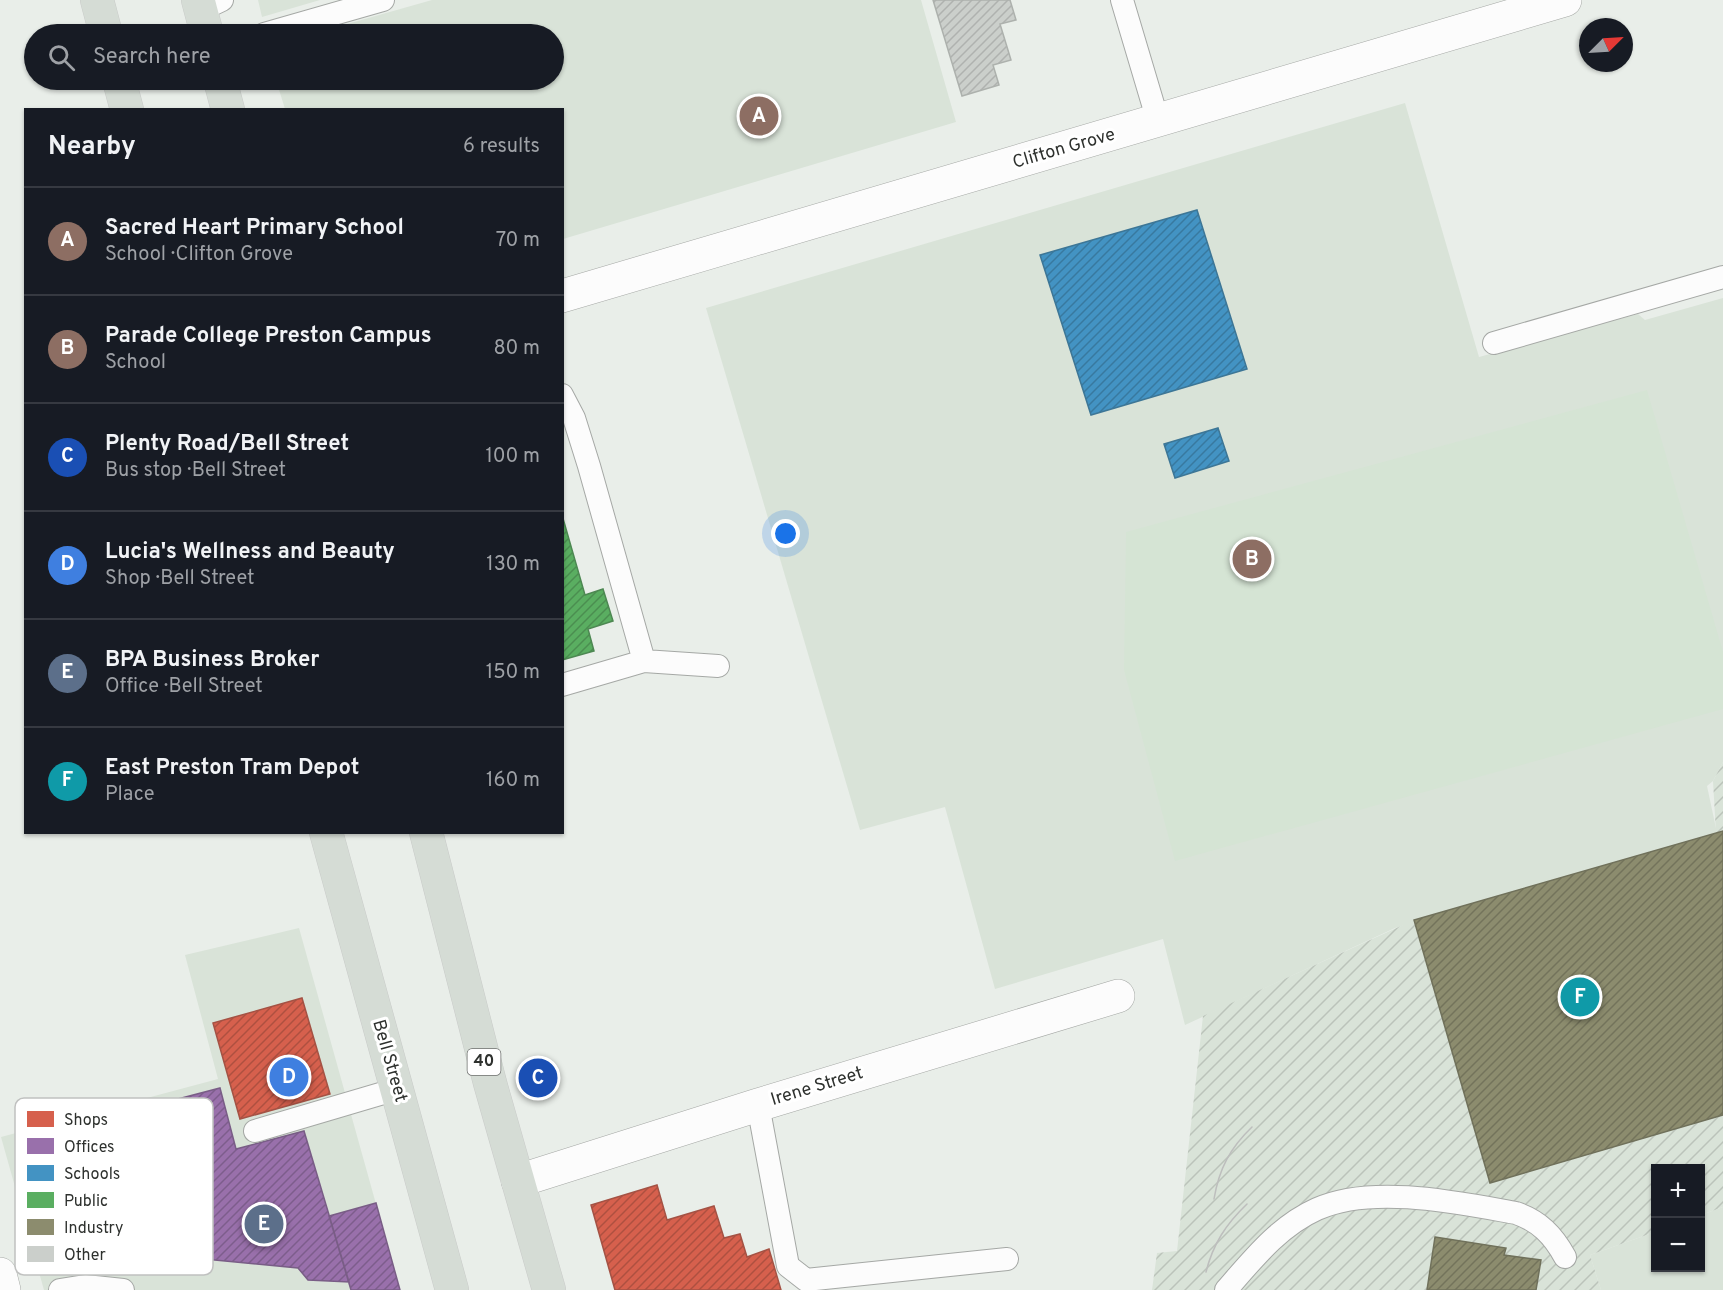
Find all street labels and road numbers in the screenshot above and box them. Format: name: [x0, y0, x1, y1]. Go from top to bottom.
street label: Clifton Grove: [1010, 123, 1118, 175]
street label: Bell Street: [366, 1017, 412, 1105]
road number: 40: [468, 1049, 500, 1075]
street label: Irene Street: [768, 1062, 866, 1112]

